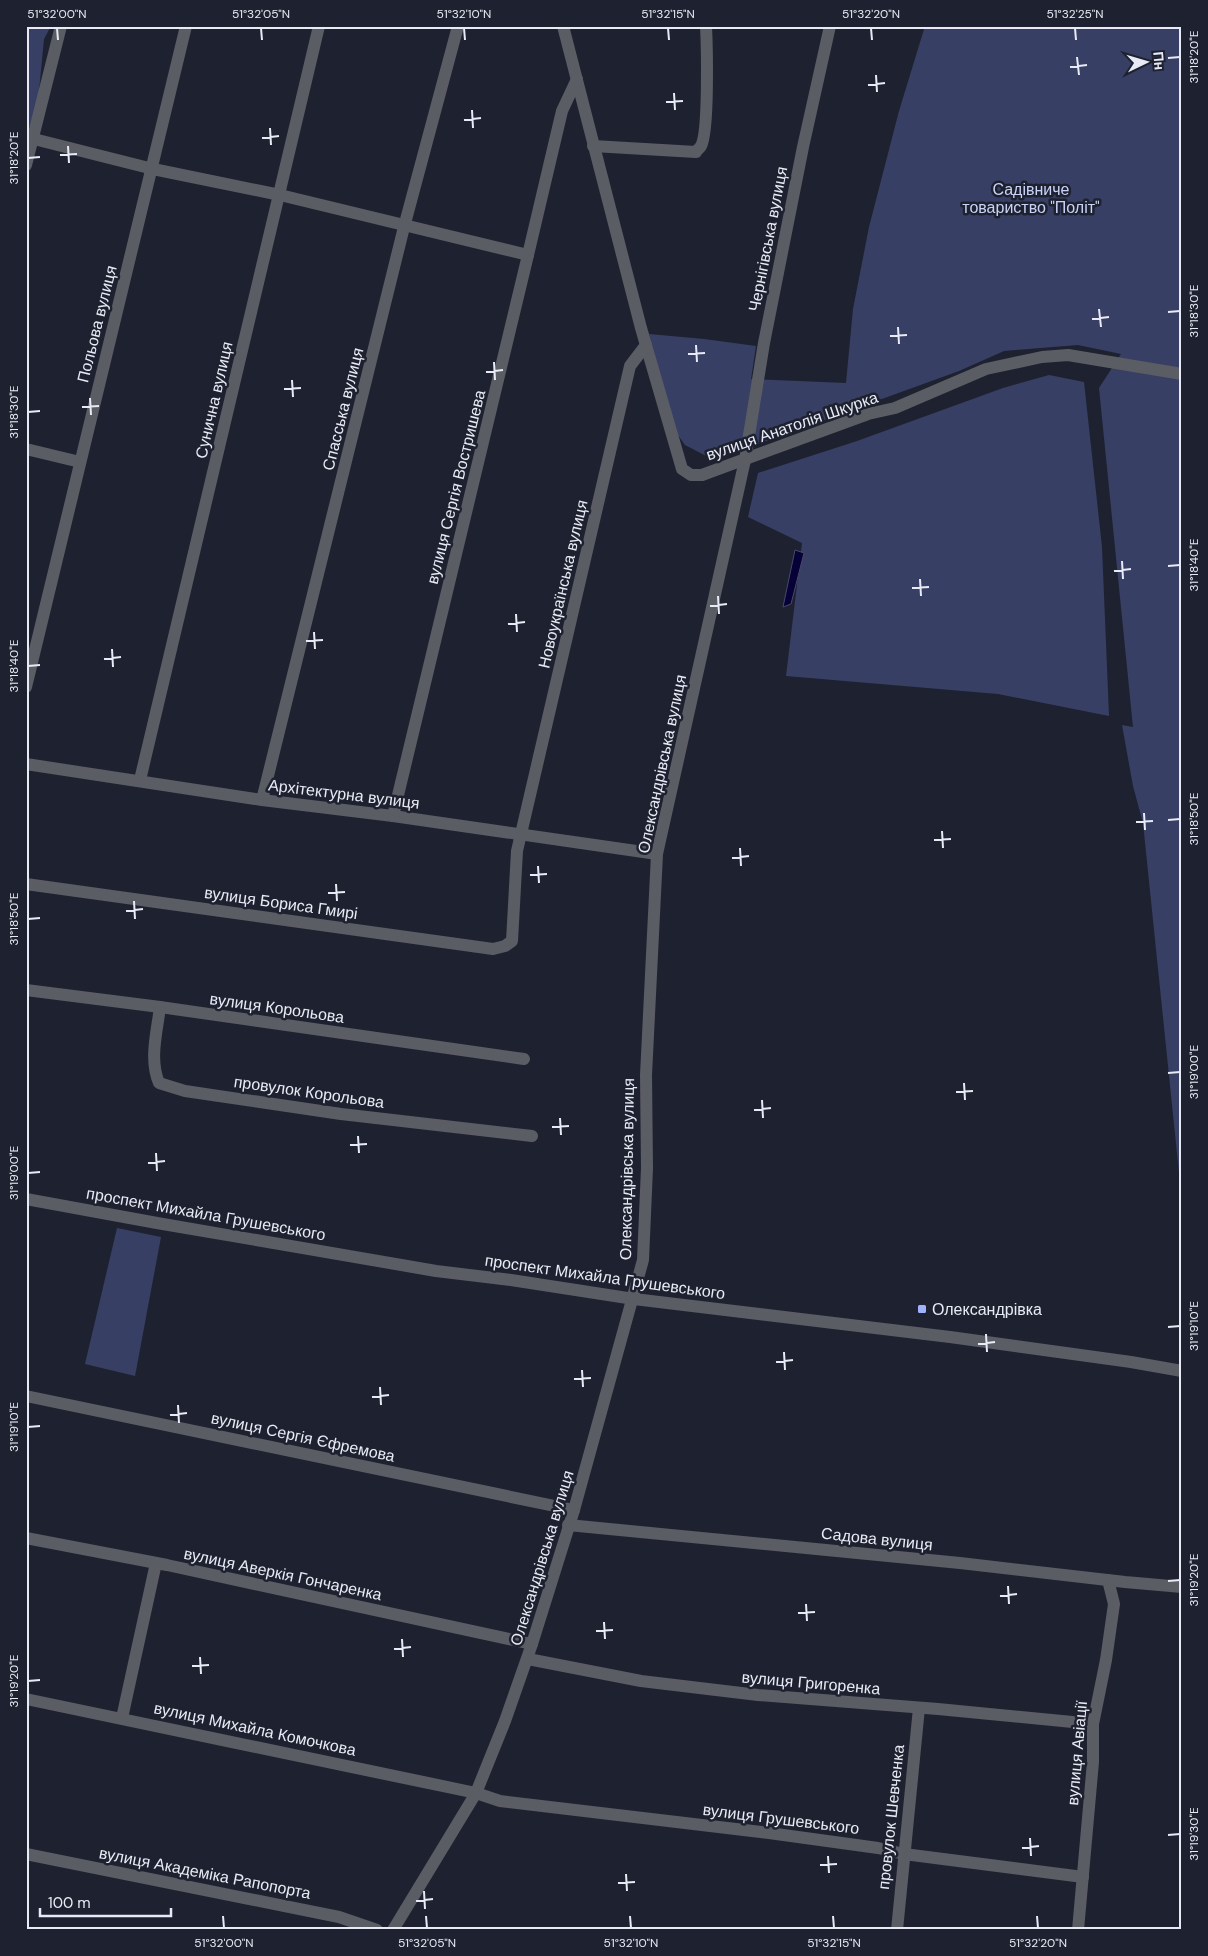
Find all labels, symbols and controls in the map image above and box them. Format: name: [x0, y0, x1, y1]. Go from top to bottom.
text: 51°32'00"N: [27, 6, 87, 22]
text: 51°32'05"N: [232, 6, 290, 22]
text: 51°32'10"N: [437, 6, 491, 22]
text: 51°32'15"N: [641, 6, 695, 22]
text: 51°32'20"N: [842, 6, 900, 22]
text: 51°32'25"N: [1047, 6, 1103, 22]
text: 31°18'20"E: [1186, 30, 1202, 83]
north arrow: [1120, 38, 1170, 88]
text: Пн: [1149, 51, 1169, 71]
text: 31°18'20"E: [6, 131, 22, 184]
street label: Чернігівська вулиця: [744, 165, 792, 313]
park label: Садівниче товариство "Політ": [962, 179, 1100, 218]
street label: Польова вулиця: [72, 263, 122, 385]
text: 31°18'30"E: [1186, 284, 1202, 338]
street label: Сунична вулиця: [190, 339, 238, 461]
street label: Спасська вулиця: [318, 345, 368, 473]
text: 31°18'30"E: [6, 385, 22, 439]
street label: вулиця Анатолія Шкурка: [703, 387, 881, 465]
street label: вулиця Сергія Востришева: [422, 388, 490, 586]
street label: Новоукраїнська вулиця: [533, 498, 593, 670]
text: 31°18'40"E: [1186, 538, 1202, 591]
text: 31°18'40"E: [6, 639, 22, 692]
street label: Олександрівська вулиця: [633, 673, 691, 855]
street label: Архітектурна вулиця: [267, 774, 421, 814]
text: 31°18'50"E: [1186, 792, 1202, 846]
street label: вулиця Бориса Гмирі: [203, 882, 359, 924]
text: 31°18'50"E: [6, 892, 22, 946]
street label: вулиця Корольова: [208, 988, 346, 1028]
text: 31°19'00"E: [1186, 1044, 1202, 1099]
street label: провулок Корольова: [233, 1071, 386, 1113]
street label: Олександрівська вулиця: [615, 1078, 639, 1260]
text: 31°19'00"E: [6, 1145, 22, 1200]
street label: проспект Михайла Грушевського: [85, 1183, 327, 1245]
street label: проспект Михайла Грушевського: [483, 1250, 727, 1304]
place label: Олександрівка: [932, 1299, 1042, 1320]
text: 31°19'10"E: [1186, 1301, 1202, 1351]
marker: Олександрівка: [916, 1303, 928, 1315]
text: 31°19'10"E: [6, 1402, 22, 1452]
street label: вулиця Сергія Єфремова: [209, 1407, 397, 1467]
street label: Олександрівська вулиця: [505, 1468, 579, 1648]
street label: Садова вулиця: [820, 1523, 934, 1555]
street label: вулиця Аверкія Гончаренка: [182, 1543, 384, 1605]
text: 31°19'20"E: [1186, 1553, 1202, 1607]
text: 31°19'20"E: [6, 1654, 22, 1708]
street label: вулиця Григоренка: [741, 1666, 881, 1700]
street label: вулиця Михайла Комочкова: [152, 1697, 358, 1761]
street label: вулиця Авіації: [1062, 1699, 1092, 1806]
street label: провулок Шевченка: [873, 1743, 909, 1890]
street label: вулиця Грушевського: [702, 1799, 861, 1839]
text: 31°19'30"E: [1186, 1807, 1202, 1861]
street label: вулиця Академіка Рапопорта: [97, 1842, 313, 1904]
scale bar: [40, 1886, 171, 1918]
text: 100 m: [48, 1893, 91, 1913]
text: 51°32'00"N: [194, 1935, 254, 1951]
text: 51°32'05"N: [398, 1935, 456, 1951]
text: 51°32'10"N: [604, 1935, 658, 1951]
text: 51°32'15"N: [807, 1935, 861, 1951]
text: 51°32'20"N: [1009, 1935, 1067, 1951]

